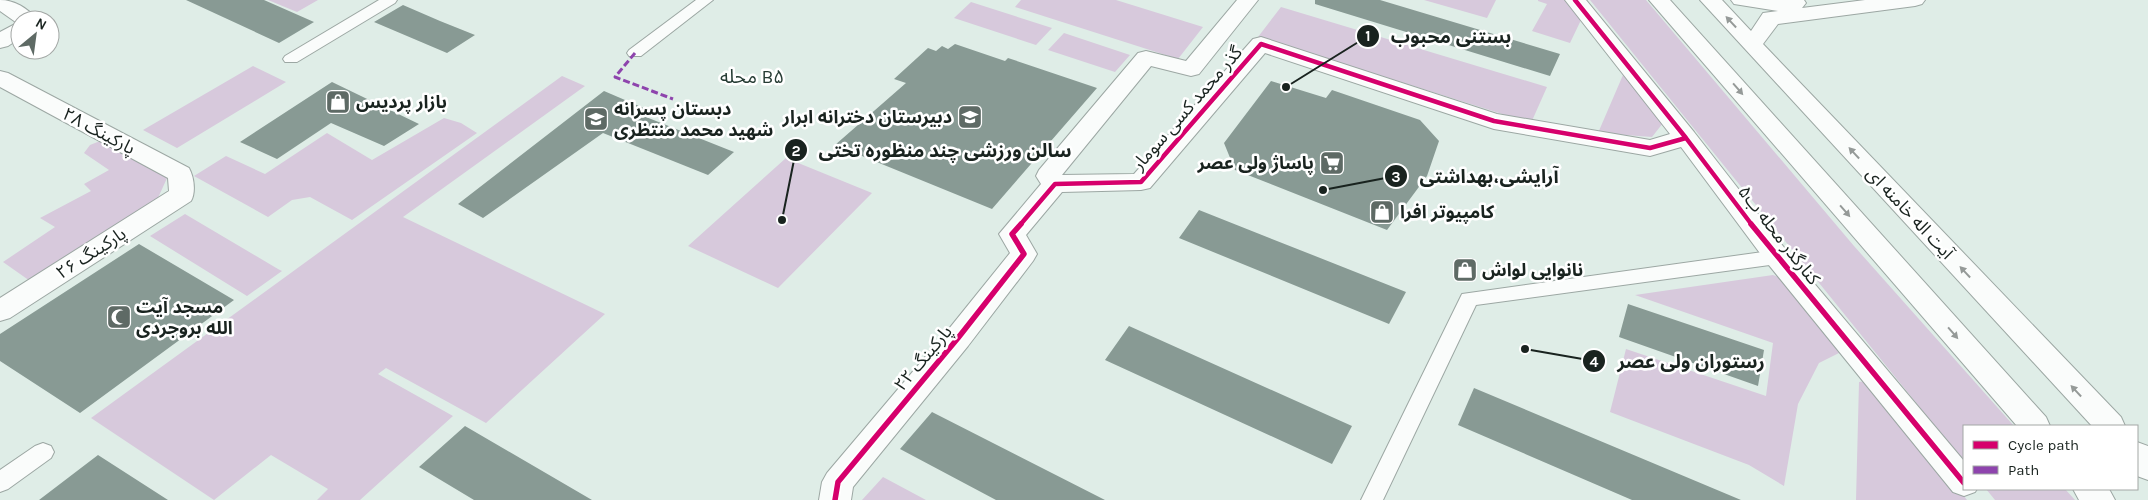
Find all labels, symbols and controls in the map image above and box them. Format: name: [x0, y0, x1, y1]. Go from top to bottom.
north arrow: [10, 10, 60, 60]
text: N: [33, 14, 50, 34]
one-way arrow: [1725, 16, 1737, 28]
callout: بستنی محبوب: [1356, 19, 1521, 53]
text: بستنی محبوب: [1391, 26, 1511, 48]
text: 1: [1365, 27, 1371, 45]
street label: گذر محمد کسی سومار: [1126, 41, 1247, 175]
district label: محله B۵: [720, 66, 784, 88]
one-way arrow: [1732, 82, 1744, 94]
shop icon: بازار پردیس: [325, 89, 351, 115]
place label: بازار پردیس: [356, 91, 447, 114]
place label: دبستان پسرانه شهید محمد منتظری: [614, 98, 773, 141]
street label: پارکینگ ۲۸: [59, 103, 139, 159]
school or university icon: دبیرستان دخترانه ابرار: [957, 104, 983, 130]
school or university icon: دبستان پسرانه شهید محمد منتظری: [583, 106, 609, 132]
place label: دبیرستان دخترانه ابرار: [782, 106, 952, 128]
callout: سالن ورزشی چند منظوره تختی: [784, 133, 1082, 167]
text: سالن ورزشی چند منظوره تختی: [818, 140, 1072, 163]
text: 2: [791, 142, 801, 160]
one-way arrow: [1848, 148, 1860, 160]
supermarket icon: پاساژ ولی عصر: [1319, 150, 1345, 176]
place label: پاساژ ولی عصر: [1197, 152, 1314, 175]
callout: آرایشی،بهداشتی: [1384, 159, 1568, 193]
street label: آیت اله خامنه ای: [1862, 162, 1959, 264]
text: آرایشی،بهداشتی: [1419, 165, 1559, 188]
text: 3: [1391, 168, 1401, 186]
street label: کنارگذر محله ب۵: [1733, 181, 1825, 290]
shop icon: کامپیوتر افرا: [1369, 199, 1395, 225]
place label: کامپیوتر افرا: [1400, 201, 1495, 224]
one-way arrow: [1839, 204, 1851, 216]
street label: پارکینگ ۲۶: [52, 222, 130, 284]
shop icon: نانوایی لواش: [1452, 257, 1478, 283]
place label: نانوایی لواش: [1482, 259, 1583, 281]
one-way arrow: [1959, 267, 1971, 279]
place label: مسجد آیت الله بروجردی: [136, 296, 233, 339]
mosque icon: مسجد آیت الله بروجردی: [106, 304, 132, 330]
street label: پارکینگ ۲۲: [889, 321, 957, 396]
one-way arrow: [1947, 326, 1958, 339]
callout: رستوران ولی عصر: [1582, 344, 1775, 378]
text: رستوران ولی عصر: [1616, 351, 1765, 373]
text: 4: [1590, 353, 1599, 371]
one-way arrow: [2070, 385, 2082, 397]
legend: [1963, 425, 2138, 490]
text: Cycle path: [2008, 436, 2079, 454]
text: Path: [2008, 461, 2039, 479]

